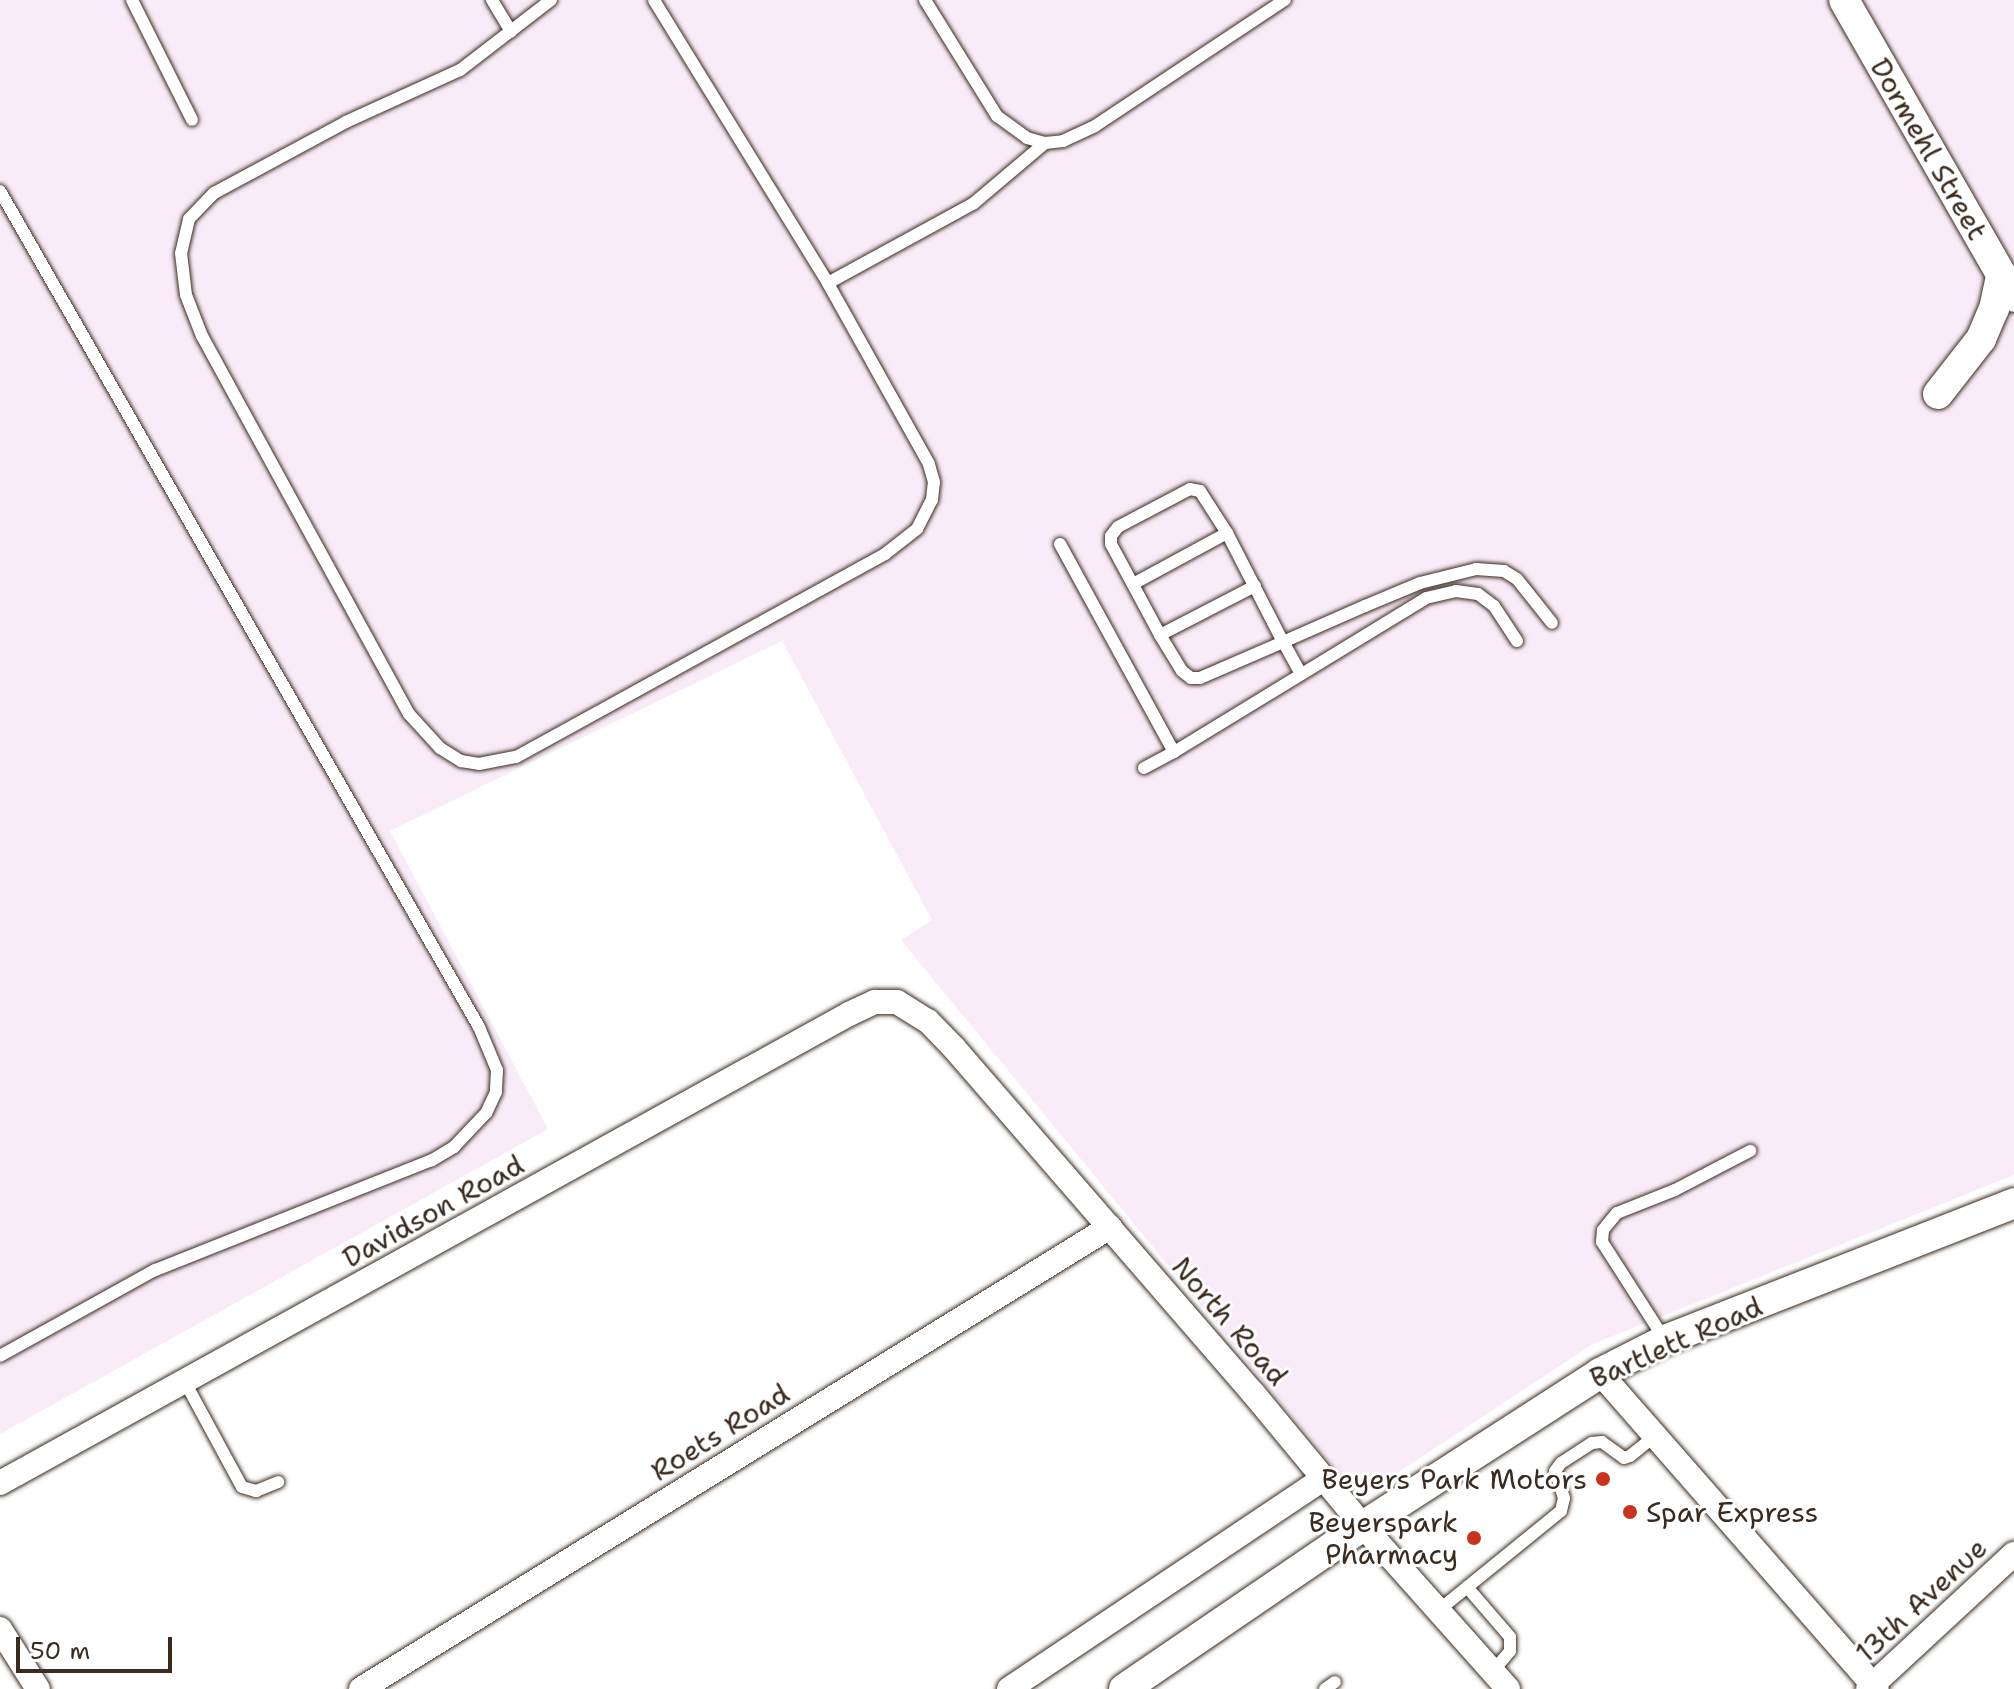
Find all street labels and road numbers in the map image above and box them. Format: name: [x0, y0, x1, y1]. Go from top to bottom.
street label: Dormehl Street: [1863, 52, 1995, 246]
street label: Davidson Road: [337, 1147, 529, 1275]
street label: North Road: [1165, 1250, 1295, 1392]
street label: Bartlett Road: [1585, 1289, 1767, 1395]
street label: Roets Road: [645, 1376, 795, 1488]
street label: 13th Avenue: [1848, 1531, 1994, 1669]

